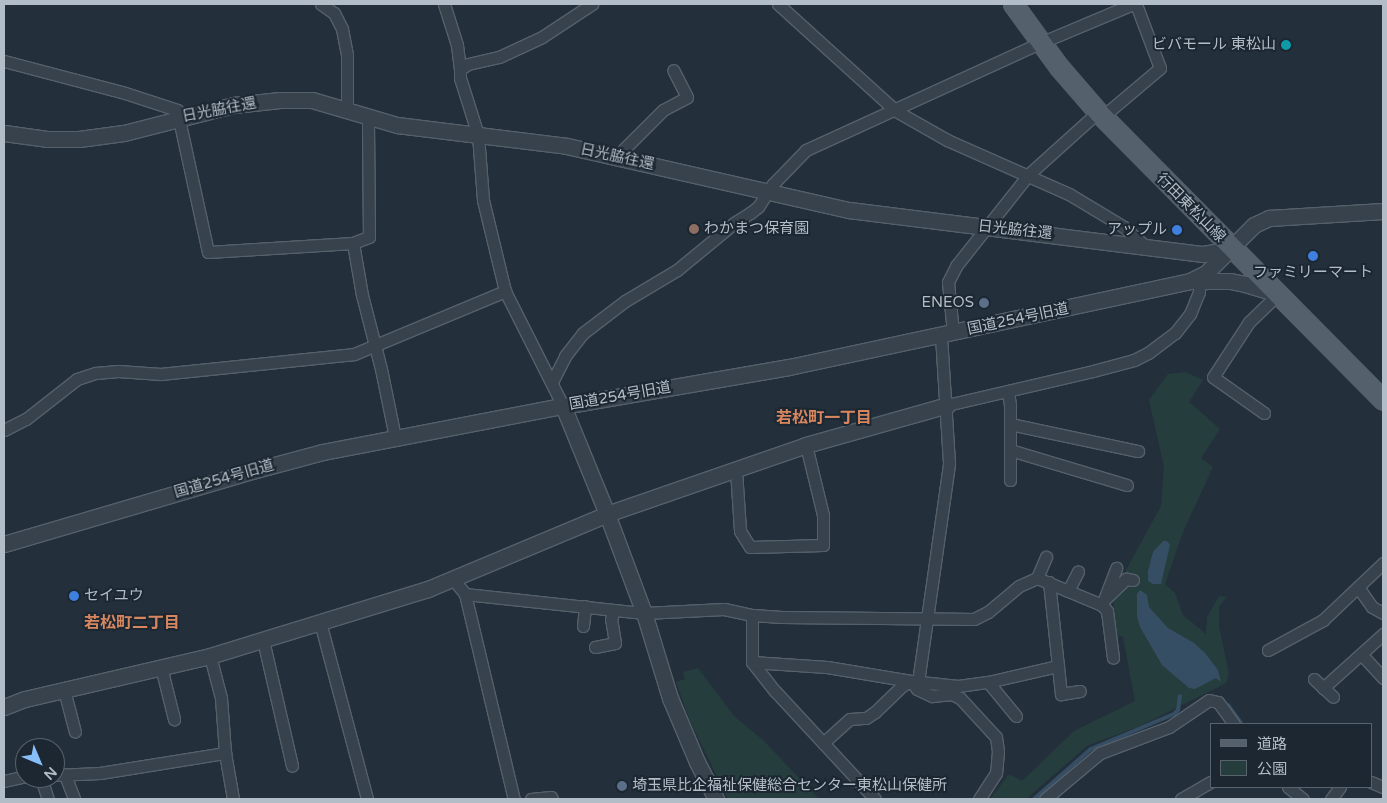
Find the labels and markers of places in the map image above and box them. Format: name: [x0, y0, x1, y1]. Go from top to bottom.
place label: ビバモール 東松山: [1152, 36, 1276, 54]
marker: ビバモール 東松山: [1280, 39, 1292, 51]
place label: わかまつ保育園: [704, 220, 809, 238]
place label: アップル: [1107, 221, 1167, 239]
marker: わかまつ保育園: [688, 223, 700, 235]
marker: アップル: [1171, 224, 1183, 236]
marker: ファミリーマート: [1307, 250, 1319, 262]
place label: ファミリーマート: [1253, 264, 1373, 282]
place label: ENEOS: [922, 294, 974, 312]
marker: ENEOS: [978, 297, 990, 309]
place label: セイユウ: [84, 587, 144, 605]
marker: セイユウ: [68, 590, 80, 602]
place label: 埼玉県比企福祉保健総合センター東松山保健所: [632, 777, 947, 795]
marker: 埼玉県比企福祉保健総合センター東松山保健所: [616, 780, 628, 792]

